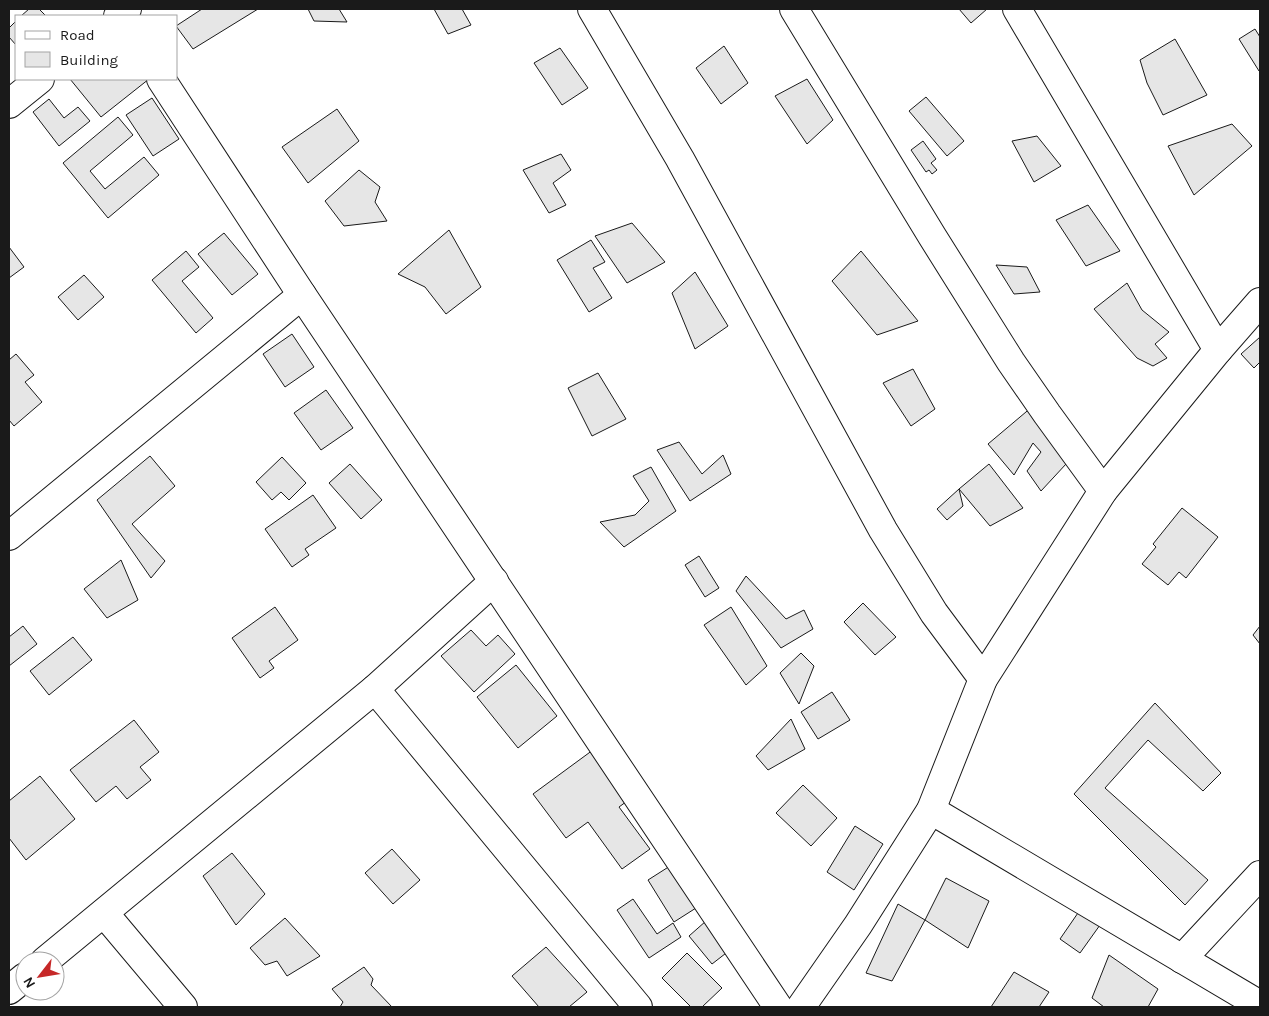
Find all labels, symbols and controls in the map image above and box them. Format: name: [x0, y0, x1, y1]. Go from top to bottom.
legend: [15, 15, 178, 80]
text: Road: [60, 26, 95, 44]
text: Building: [60, 51, 118, 69]
north arrow: [15, 951, 65, 1001]
text: N: [19, 974, 39, 991]

